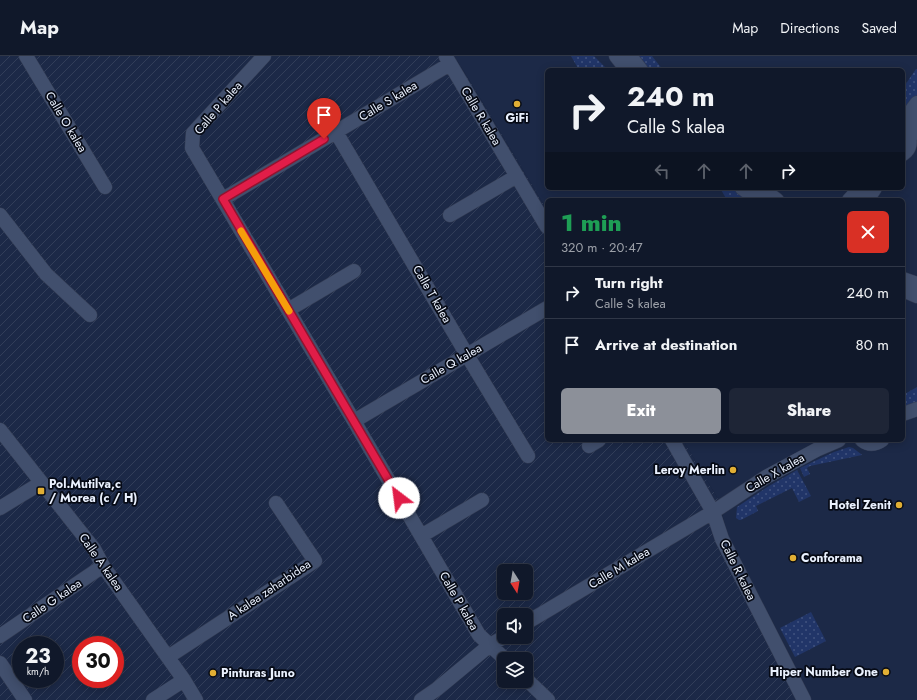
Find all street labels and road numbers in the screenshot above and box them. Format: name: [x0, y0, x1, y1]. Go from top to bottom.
street label: Calle S kalea: [355, 76, 421, 126]
street label: Calle P kalea: [190, 77, 246, 139]
street label: Calle R kalea: [456, 83, 506, 149]
street label: Calle O kalea: [41, 88, 91, 156]
street label: Calle T kalea: [408, 262, 456, 327]
street label: Calle Q kalea: [417, 339, 485, 389]
street label: Calle X kalea: [742, 449, 808, 497]
street label: Calle A kalea: [75, 530, 128, 595]
street label: Calle R kalea: [716, 537, 761, 604]
street label: Calle M kalea: [585, 543, 653, 593]
street label: A kalea zeharbidea: [224, 555, 315, 625]
street label: Calle P kalea: [435, 568, 483, 634]
street label: Calle G kalea: [19, 574, 85, 627]

